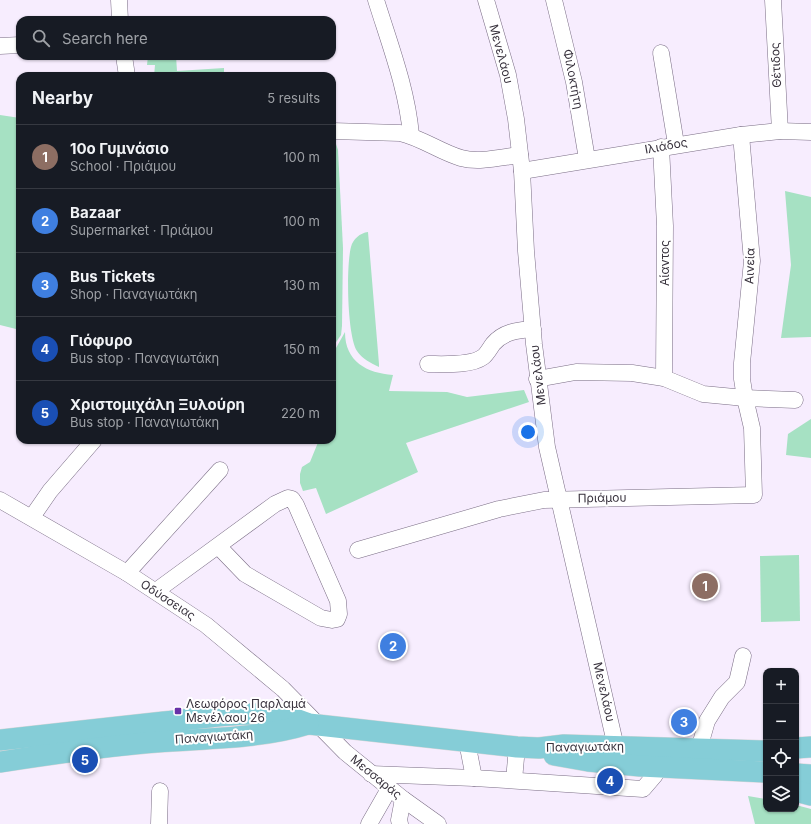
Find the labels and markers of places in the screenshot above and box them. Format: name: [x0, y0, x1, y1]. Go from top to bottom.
pin: 1: [692, 571, 718, 601]
pin: 2: [380, 631, 406, 661]
place label: Λεωφόρος Παρλαμά Μενέλαου 26: [186, 696, 306, 725]
marker: Λεωφόρος Παρλαμά Μενέλαου 26: [173, 706, 183, 716]
pin: 3: [671, 707, 697, 737]
pin: 5: [72, 745, 98, 775]
pin: 4: [597, 766, 623, 796]

